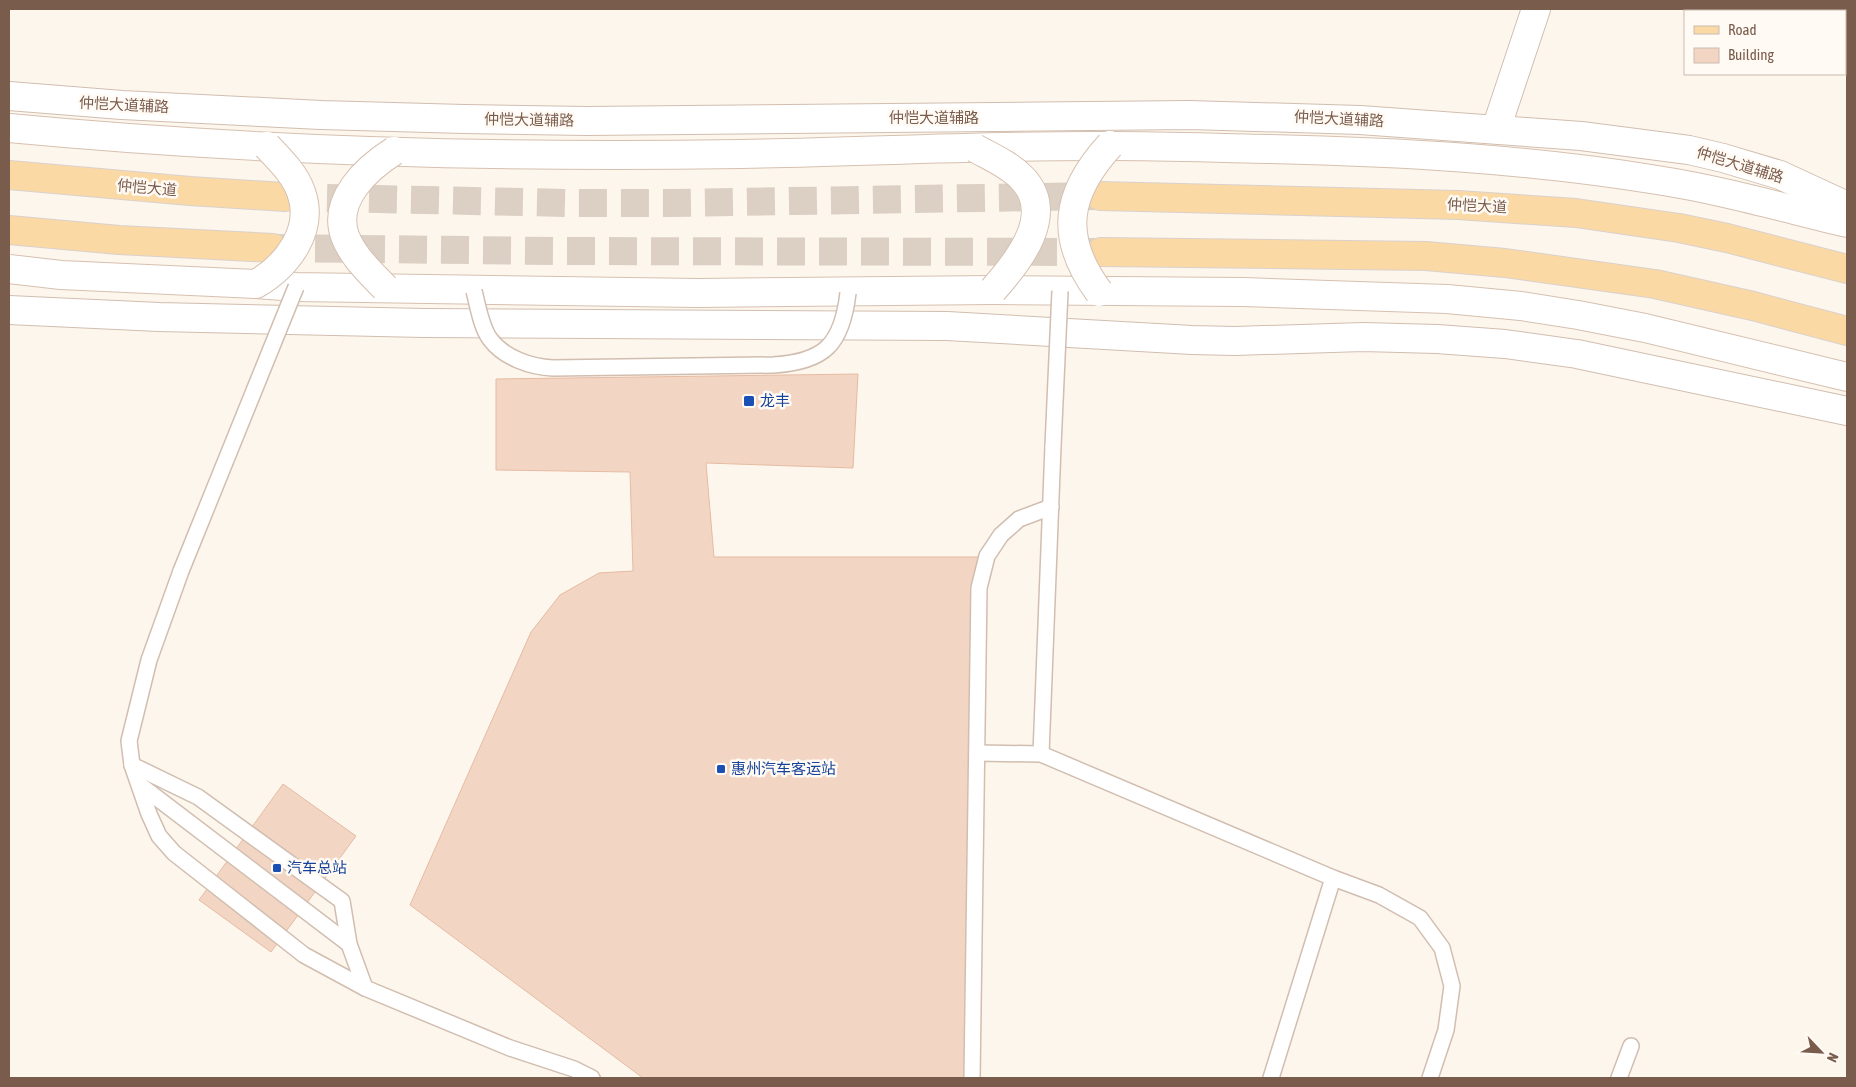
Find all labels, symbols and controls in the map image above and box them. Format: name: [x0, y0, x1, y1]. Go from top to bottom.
legend: [1684, 10, 1846, 75]
text: Road: [1728, 21, 1757, 38]
text: Building: [1728, 46, 1774, 63]
street label: 仲恺大道辅路: [79, 94, 169, 115]
street label: 仲恺大道辅路: [1294, 108, 1384, 129]
street label: 仲恺大道辅路: [889, 109, 979, 126]
street label: 仲恺大道辅路: [484, 110, 574, 129]
street label: 仲恺大道辅路: [1695, 143, 1786, 186]
street label: 仲恺大道: [116, 176, 178, 199]
street label: 仲恺大道: [1447, 195, 1507, 216]
place label: 龙丰: [760, 392, 790, 409]
marker: 龙丰: [742, 394, 756, 408]
place label: 惠州汽车客运站: [731, 760, 836, 777]
marker: 惠州汽车客运站: [715, 763, 727, 775]
place label: 汽车总站: [287, 859, 347, 876]
marker: 汽车总站: [271, 862, 283, 874]
north arrow: [1796, 1027, 1846, 1077]
text: N: [1824, 1050, 1842, 1065]

